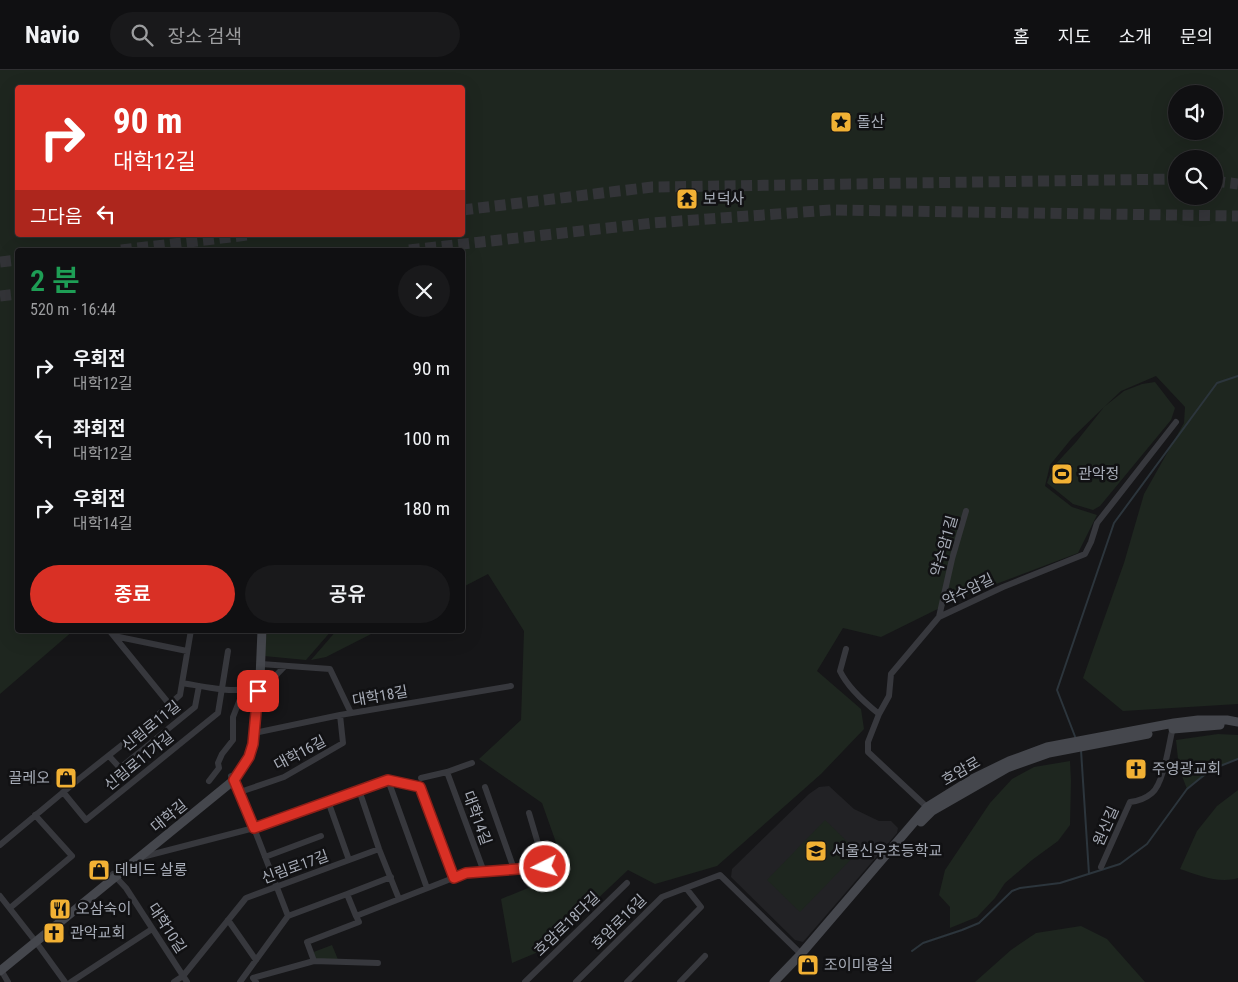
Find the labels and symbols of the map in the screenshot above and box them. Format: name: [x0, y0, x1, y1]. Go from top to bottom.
place icon: 돌산: [829, 110, 853, 134]
place label: 돌산: [857, 113, 885, 131]
temple icon: 보덕사: [675, 187, 699, 211]
place label: 보덕사: [703, 190, 745, 208]
sports icon: 관악정: [1050, 462, 1074, 486]
place label: 관악정: [1078, 465, 1119, 483]
street label: 약수암1길: [927, 513, 961, 579]
street label: 약수암길: [939, 570, 997, 610]
pin: [237, 670, 279, 712]
street label: 대학18길: [351, 682, 409, 710]
street label: 신림로11길: [118, 697, 184, 755]
street label: 신림로11가길: [101, 728, 177, 794]
street label: 대학16길: [271, 732, 329, 774]
street label: 호암로: [939, 753, 983, 789]
church icon: 주영광교회: [1124, 757, 1148, 781]
place label: 주영광교회: [1152, 760, 1221, 778]
shop icon: 끌레오: [54, 766, 78, 790]
place label: 끌레오: [9, 769, 50, 787]
street label: 대학14길: [459, 789, 495, 847]
street label: 대학길: [147, 796, 191, 836]
street label: 원신길: [1089, 803, 1123, 849]
school or university icon: 서울신우초등학교: [804, 839, 828, 863]
position arrow: [518, 840, 570, 892]
place label: 서울신우초등학교: [832, 842, 942, 860]
street label: 신림로17길: [259, 847, 331, 887]
shop icon: 데비드 살롱: [87, 858, 111, 882]
place label: 데비드 살롱: [115, 861, 187, 879]
street label: 호암로18다길: [531, 888, 603, 960]
street label: 호암로16길: [588, 891, 650, 953]
restaurant icon: 오삼숙이: [48, 897, 72, 921]
place label: 오삼숙이: [76, 900, 131, 918]
street label: 대학10길: [144, 900, 190, 956]
church icon: 관악교회: [42, 921, 66, 945]
place label: 관악교회: [70, 924, 125, 942]
shop icon: 조이미용실: [796, 953, 820, 977]
place label: 조이미용실: [824, 956, 893, 974]

